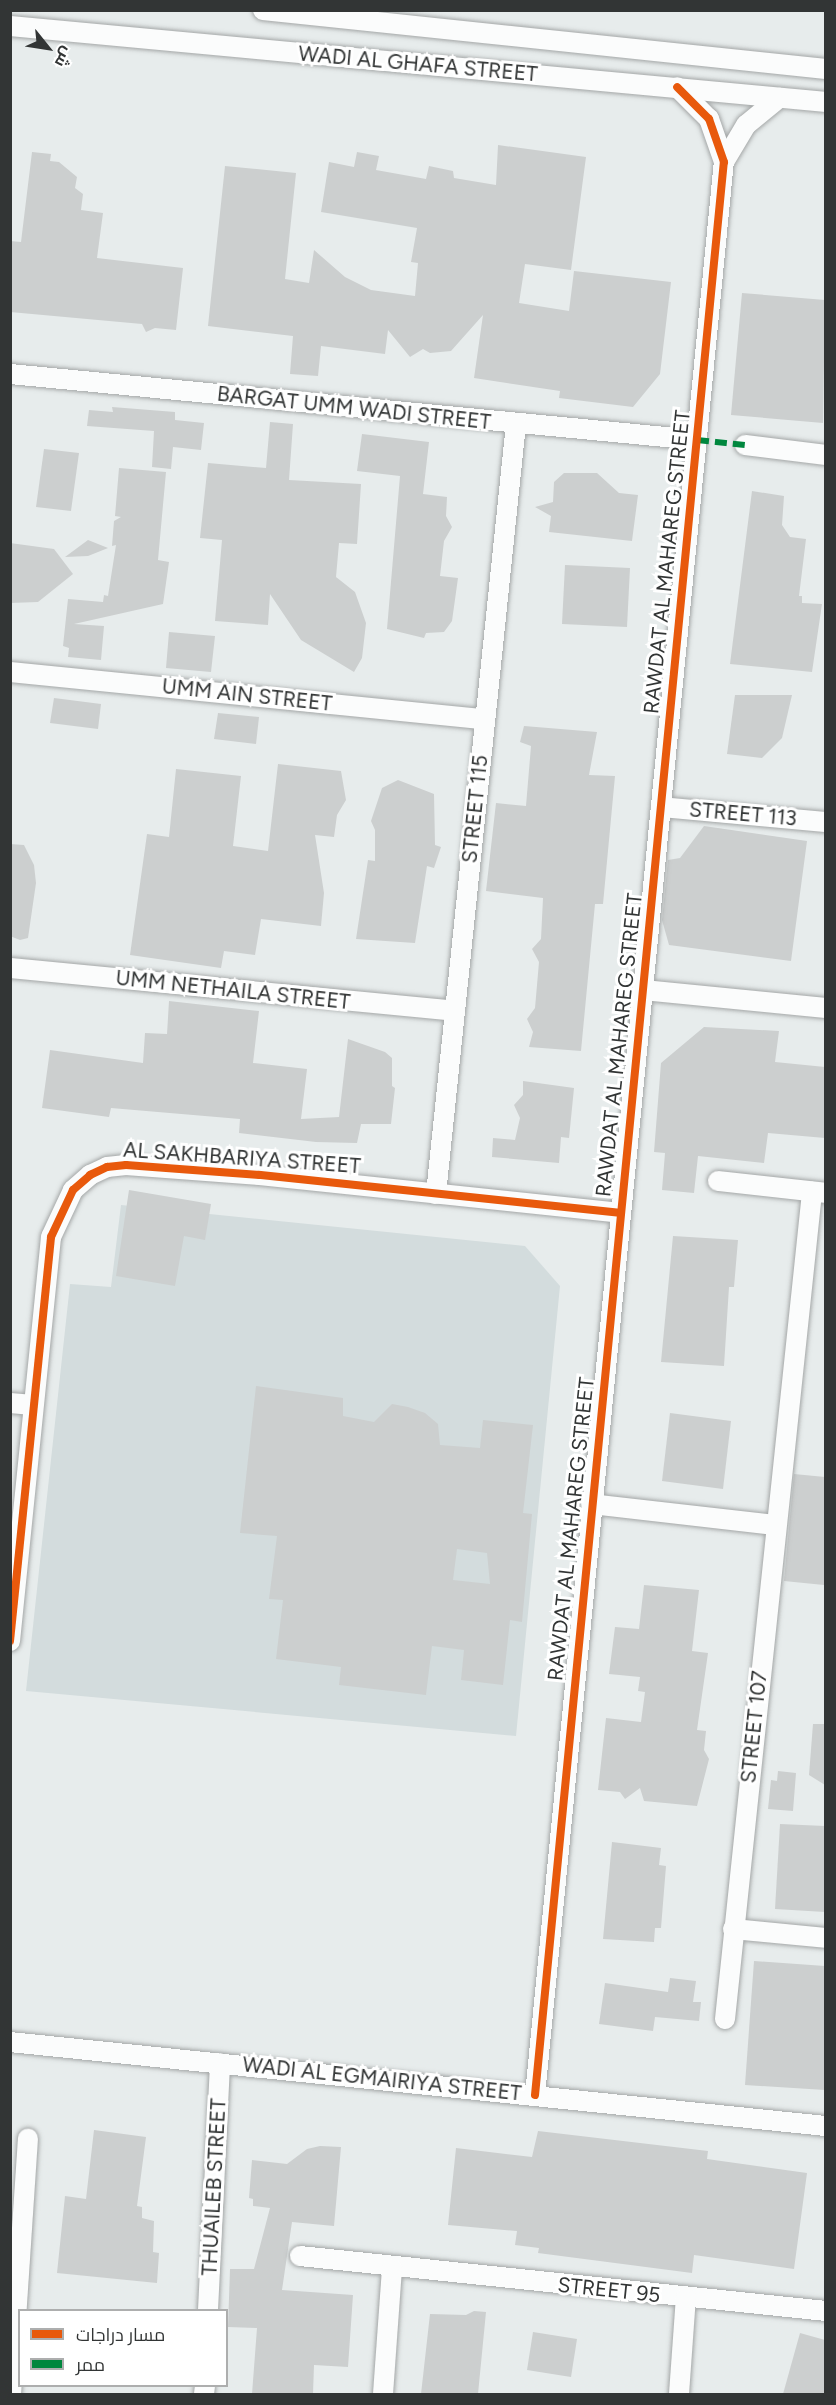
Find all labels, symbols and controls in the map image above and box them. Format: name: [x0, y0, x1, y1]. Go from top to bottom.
north arrow: [18, 18, 78, 78]
street label: WADI AL GHAFA STREET: [297, 41, 539, 87]
text: ش: [51, 44, 77, 71]
street label: BARGAT UMM WADI STREET: [216, 381, 492, 435]
street label: RAWDAT AL MAHAREG STREET: [639, 409, 695, 715]
street label: UMM AIN STREET: [161, 674, 333, 716]
street label: STREET 115: [457, 754, 493, 864]
street label: STREET 113: [688, 797, 798, 831]
street label: RAWDAT AL MAHAREG STREET: [591, 892, 647, 1198]
street label: UMM NETHAILA STREET: [114, 965, 352, 1015]
street label: AL SAKHBARIYA STREET: [122, 1137, 362, 1179]
street label: RAWDAT AL MAHAREG STREET: [543, 1376, 599, 1682]
street label: STREET 107: [736, 1670, 772, 1784]
street label: WADI AL EGMAIRIYA STREET: [241, 2052, 523, 2106]
street label: THUAILEB STREET: [197, 2098, 231, 2276]
street label: STREET 95: [556, 2272, 662, 2308]
legend: [18, 2309, 228, 2387]
text: مسار دراجات: [76, 2324, 165, 2346]
text: ممر: [76, 2354, 105, 2376]

